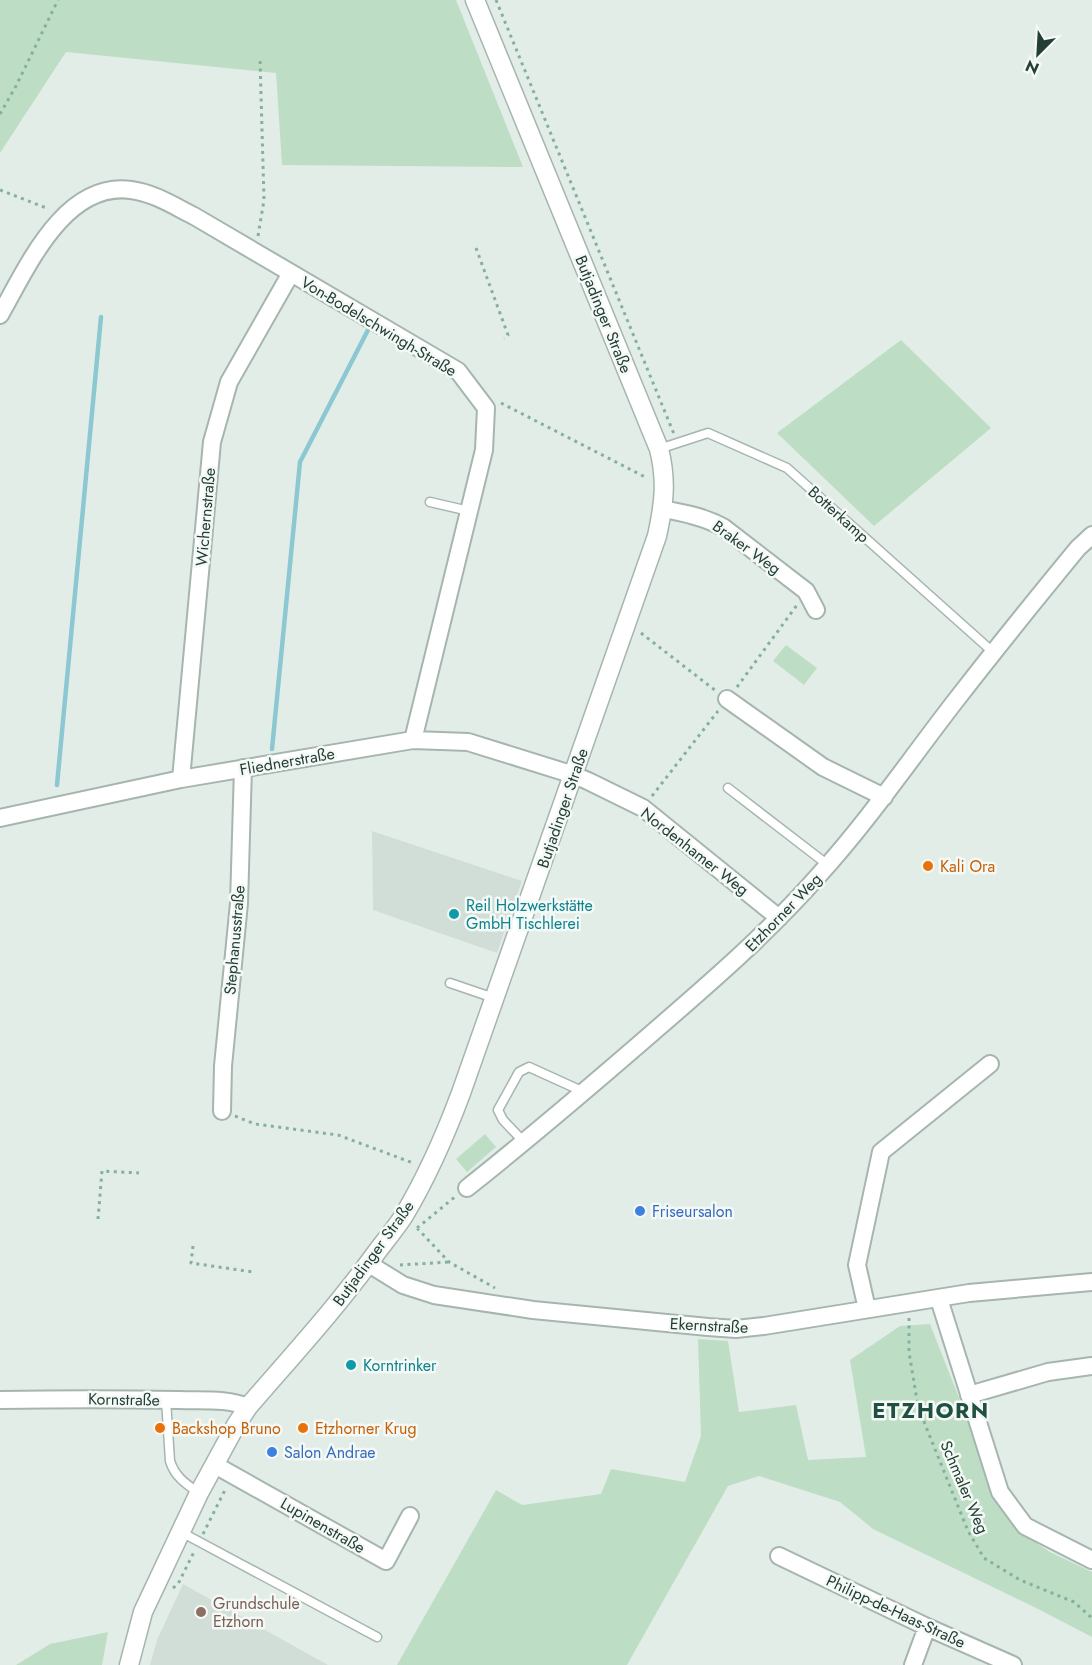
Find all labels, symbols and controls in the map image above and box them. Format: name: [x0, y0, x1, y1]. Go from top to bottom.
north arrow: [1008, 24, 1068, 84]
text: N: [1022, 54, 1043, 80]
street label: Butjadinger Straße: [569, 252, 638, 377]
street label: Von-Bodelschwingh-Straße: [296, 271, 461, 382]
street label: Wichernstraße: [190, 467, 221, 567]
street label: Botterkamp: [803, 481, 874, 548]
street label: Braker Weg: [708, 515, 786, 580]
street label: Fliednerstraße: [238, 742, 336, 781]
street label: Butjadinger Straße: [531, 745, 594, 871]
street label: Nordenhamer Weg: [636, 802, 754, 901]
place label: Kali Ora: [940, 855, 995, 878]
marker: Kali Ora: [921, 859, 935, 873]
street label: Etzhorner Weg: [740, 868, 827, 957]
street label: Stephanusstraße: [218, 884, 251, 996]
place label: Reil Holzwerkstätte GmbH Tischlerei: [466, 894, 593, 935]
marker: Reil Holzwerkstätte GmbH Tischlerei: [447, 907, 461, 921]
street label: Butjadinger Straße: [327, 1196, 420, 1311]
place label: Friseursalon: [652, 1200, 733, 1223]
marker: Friseursalon: [633, 1204, 647, 1218]
street label: Ekernstraße: [669, 1312, 749, 1339]
place label: Korntrinker: [363, 1354, 437, 1377]
marker: Korntrinker: [344, 1358, 358, 1372]
street label: Kornstraße: [88, 1387, 160, 1412]
district label: ETZHORN: [872, 1394, 990, 1426]
place label: Backshop Bruno: [172, 1417, 281, 1440]
place label: Etzhorner Krug: [315, 1417, 417, 1440]
marker: Backshop Bruno: [153, 1421, 167, 1435]
marker: Etzhorner Krug: [296, 1421, 310, 1435]
street label: Schmaler Weg: [935, 1437, 994, 1537]
place label: Salon Andrae: [284, 1441, 376, 1464]
marker: Salon Andrae: [265, 1445, 279, 1459]
street label: Lupinenstraße: [276, 1492, 369, 1559]
street label: Philipp-de-Haas-Straße: [822, 1569, 969, 1654]
place label: Grundschule Etzhorn: [213, 1592, 300, 1633]
marker: Grundschule Etzhorn: [194, 1605, 208, 1619]

